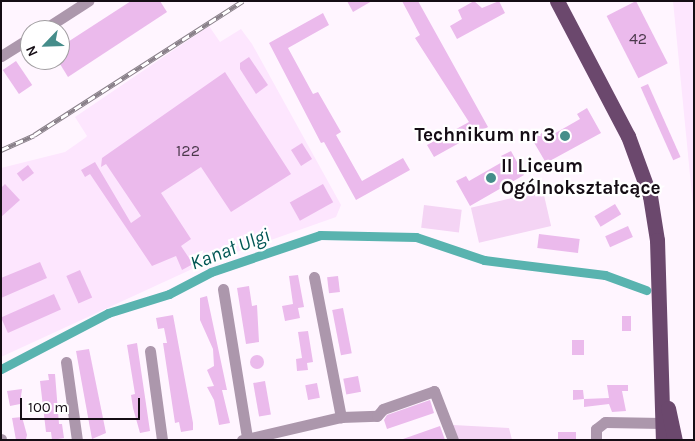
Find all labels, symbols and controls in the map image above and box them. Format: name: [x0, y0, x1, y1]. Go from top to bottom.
north arrow: [20, 20, 70, 70]
house number: 42: [629, 29, 647, 49]
text: N: [22, 43, 42, 59]
place label: Technikum nr 3: [415, 125, 555, 147]
marker: Technikum nr 3: [559, 130, 571, 142]
house number: 122: [176, 141, 200, 161]
place label: II Liceum Ogólnokształcące: [501, 156, 661, 200]
marker: II Liceum Ogólnokształcące: [485, 172, 497, 184]
water label: Kanał Ulgi: [187, 223, 273, 275]
scale bar: [22, 388, 142, 420]
text: 100 m: [28, 398, 68, 416]

